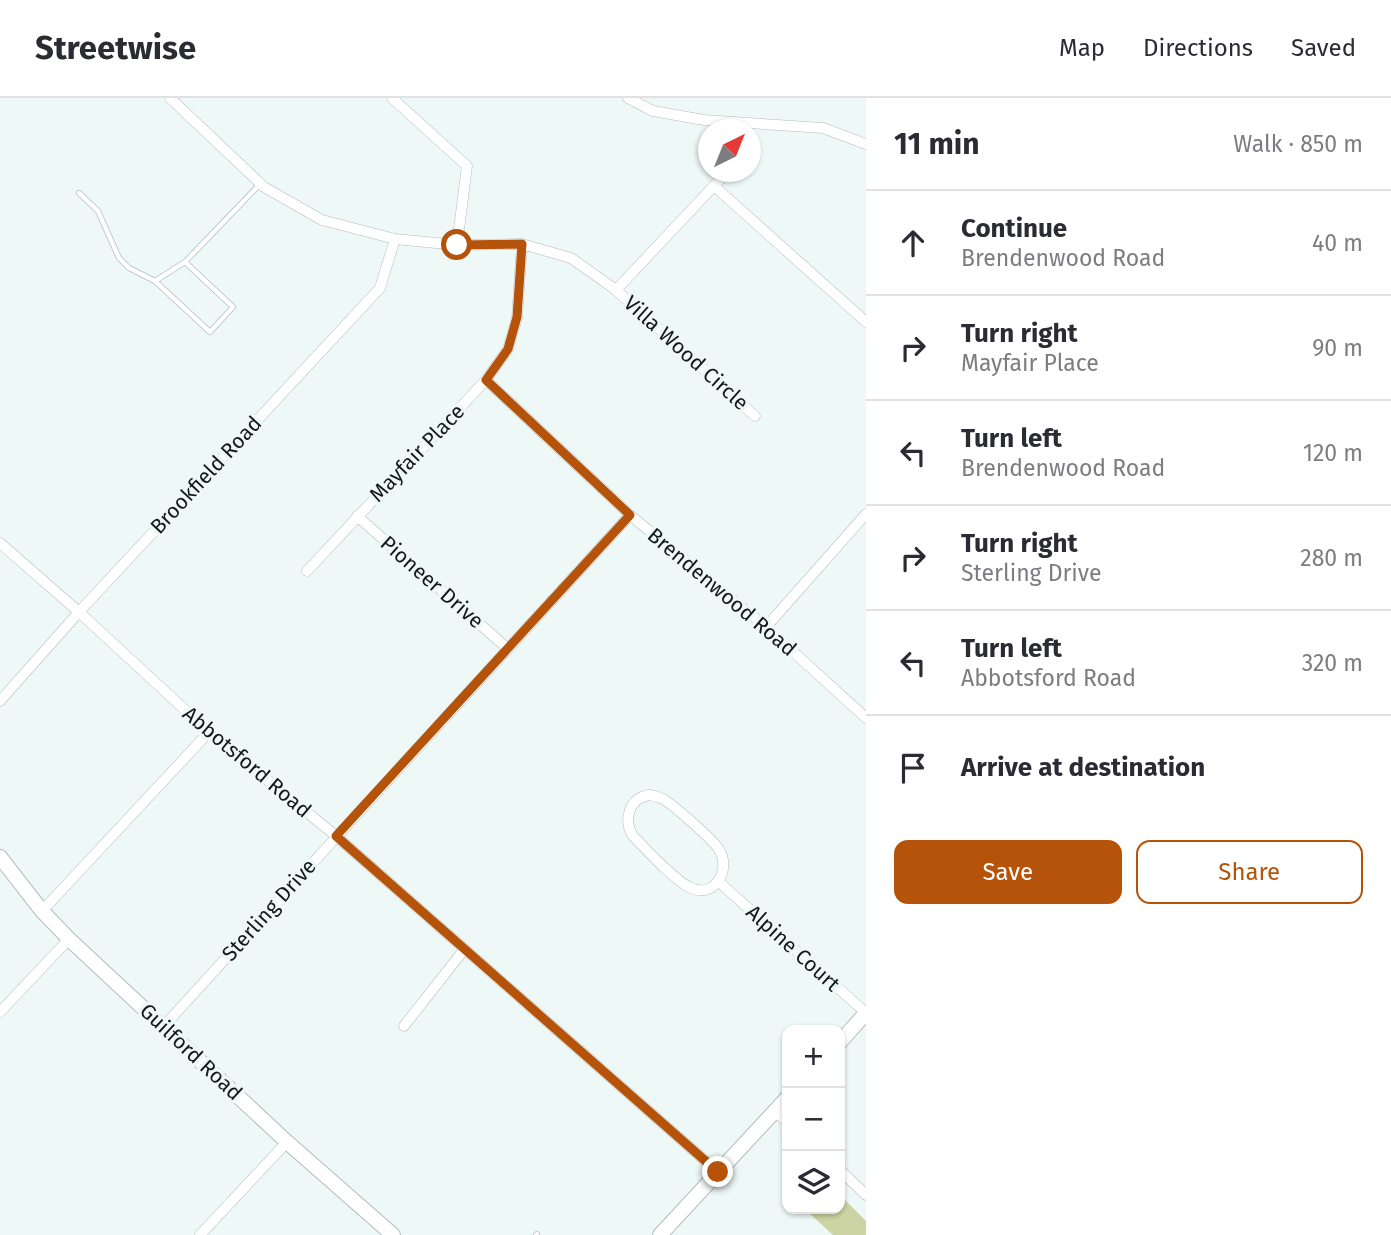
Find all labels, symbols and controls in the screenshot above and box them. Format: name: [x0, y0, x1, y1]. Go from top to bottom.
text: Streetwise: [35, 28, 196, 68]
text: Map: [1059, 34, 1105, 62]
text: Directions: [1143, 34, 1253, 62]
text: Saved: [1291, 34, 1356, 62]
north arrow: [698, 119, 761, 182]
text: 11 min: [894, 126, 980, 162]
text: Walk · 850 m: [1233, 130, 1363, 158]
text: Continue: [961, 213, 1067, 244]
icon: ahead: [894, 224, 932, 262]
route start: [441, 229, 472, 260]
text: 40 m: [1312, 229, 1363, 257]
text: Brendenwood Road: [961, 244, 1165, 272]
street label: Villa Wood Circle: [618, 290, 754, 416]
text: Turn right: [961, 318, 1078, 349]
icon: right: [894, 329, 932, 367]
text: 90 m: [1312, 334, 1363, 362]
text: Mayfair Place: [961, 349, 1099, 377]
street label: Mayfair Place: [364, 399, 470, 507]
street label: Brookfield Road: [145, 411, 267, 539]
text: Turn left: [961, 423, 1062, 454]
icon: left: [894, 434, 932, 472]
text: 120 m: [1303, 439, 1363, 467]
text: Brendenwood Road: [961, 454, 1165, 482]
street label: Brendenwood Road: [642, 522, 802, 662]
text: Turn right: [961, 528, 1078, 559]
street label: Pioneer Drive: [375, 530, 489, 634]
icon: right: [894, 539, 932, 577]
text: 280 m: [1300, 544, 1363, 572]
text: Sterling Drive: [961, 559, 1102, 587]
text: Turn left: [961, 633, 1062, 664]
icon: left: [894, 644, 932, 682]
text: 320 m: [1302, 649, 1363, 677]
text: Abbotsford Road: [961, 664, 1136, 692]
street label: Abbotsford Road: [177, 701, 317, 823]
icon: arrive: [894, 749, 932, 787]
text: Arrive at destination: [961, 752, 1205, 783]
button: Save: [894, 840, 1122, 904]
button: Share: [1136, 840, 1363, 904]
street label: Sterling Drive: [216, 854, 322, 966]
street label: Alpine Court: [741, 899, 846, 997]
street label: Guilford Road: [134, 998, 248, 1106]
map controls: [782, 1025, 845, 1214]
button: +: [782, 1025, 845, 1088]
button: −: [782, 1088, 845, 1151]
button: layers: [782, 1151, 845, 1214]
route end: [702, 1156, 733, 1187]

